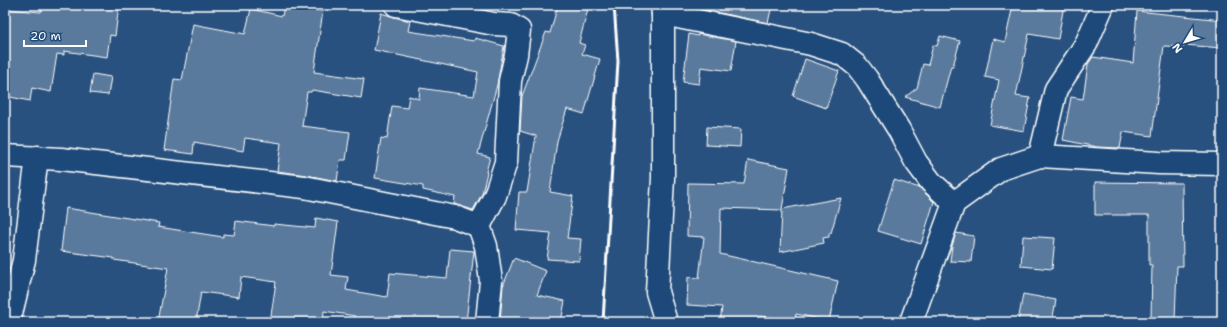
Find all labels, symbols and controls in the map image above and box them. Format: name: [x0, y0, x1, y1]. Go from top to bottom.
scale bar: [24, 22, 86, 48]
north arrow: [1165, 22, 1205, 62]
text: 20 m: [30, 28, 61, 44]
text: N: [1169, 40, 1186, 56]

